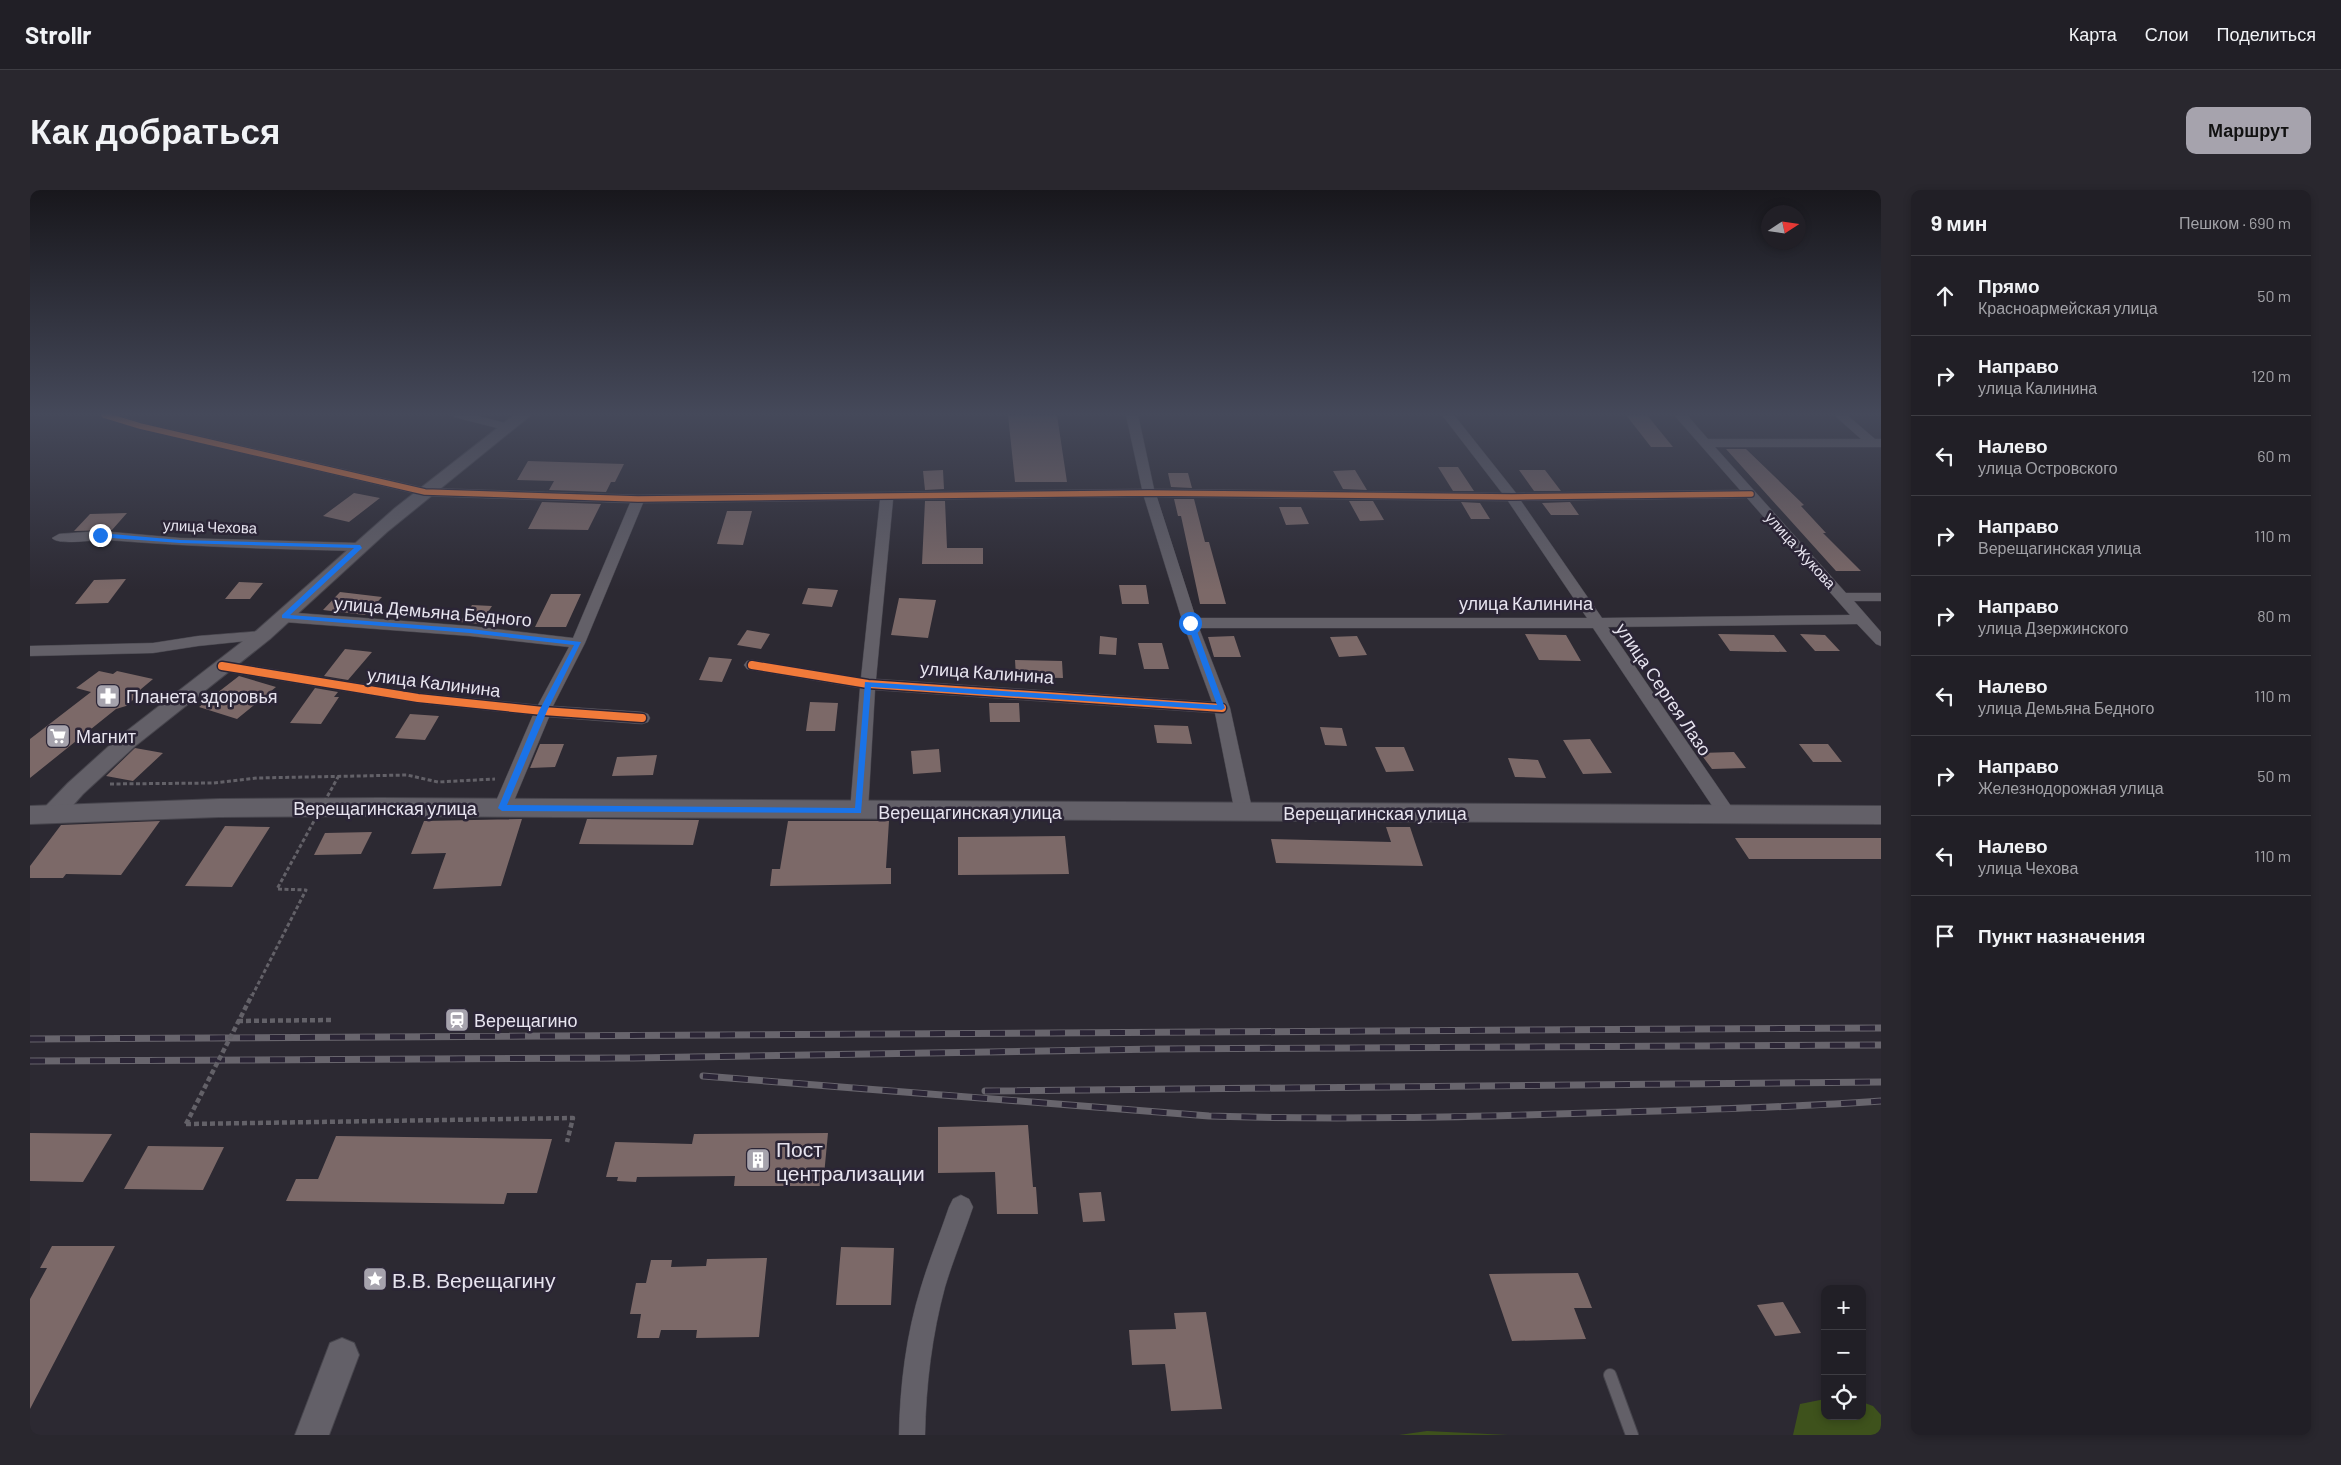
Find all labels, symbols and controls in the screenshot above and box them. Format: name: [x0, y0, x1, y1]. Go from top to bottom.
text: Strollr: [25, 20, 92, 49]
text: Карта: [2069, 23, 2117, 45]
text: Слои: [2145, 23, 2189, 45]
text: Поделиться: [2217, 23, 2316, 45]
button: Маршрут: [2186, 107, 2311, 154]
text: Как добраться: [30, 109, 280, 151]
north arrow: [1761, 205, 1806, 250]
text: 9 мин: [1931, 210, 1987, 235]
text: Пешком · 690 m: [2179, 213, 2291, 232]
text: Прямо: [1978, 274, 2040, 297]
icon: ahead: [1931, 282, 1959, 310]
text: 50 m: [2257, 286, 2291, 305]
text: Красноармейская улица: [1978, 298, 2158, 317]
text: Направо: [1978, 354, 2059, 377]
icon: right: [1931, 362, 1959, 390]
text: 120 m: [2251, 366, 2291, 385]
text: улица Калинина: [1978, 378, 2097, 397]
text: Налево: [1978, 434, 2048, 457]
icon: left: [1931, 442, 1959, 470]
text: 60 m: [2257, 446, 2291, 465]
text: улица Островского: [1978, 458, 2118, 477]
street label: улица Жукова: [1762, 508, 1840, 592]
text: Направо: [1978, 514, 2059, 537]
street label: улица Чехова: [163, 515, 258, 537]
icon: right: [1931, 522, 1959, 550]
route end: [89, 524, 112, 547]
text: 110 m: [2254, 526, 2291, 545]
text: Верещагинская улица: [1978, 538, 2141, 557]
street label: улица Демьяна Бедного: [333, 591, 533, 631]
street label: улица Калинина: [1459, 592, 1594, 614]
text: Направо: [1978, 594, 2059, 617]
icon: right: [1931, 602, 1959, 630]
text: 80 m: [2257, 606, 2291, 625]
route start: [1179, 612, 1202, 635]
street label: улица Сергея Лазо: [1611, 618, 1717, 760]
text: улица Дзержинского: [1978, 618, 2128, 637]
street label: улица Калинина: [919, 656, 1056, 688]
street label: улица Калинина: [366, 663, 503, 701]
text: Налево: [1978, 674, 2048, 697]
icon: left: [1931, 682, 1959, 710]
pharmacy icon: Планета здоровья: [95, 683, 121, 709]
place label: Планета здоровья: [126, 685, 278, 707]
text: 110 m: [2254, 686, 2291, 705]
text: улица Демьяна Бедного: [1978, 698, 2154, 717]
supermarket icon: Магнит: [45, 723, 71, 749]
place label: Магнит: [76, 725, 136, 747]
text: Направо: [1978, 754, 2059, 777]
icon: right: [1931, 762, 1959, 790]
text: 50 m: [2257, 766, 2291, 785]
text: Железнодорожная улица: [1978, 778, 2164, 797]
street label: Верещагинская улица: [293, 797, 478, 819]
street label: Верещагинская улица: [878, 801, 1063, 823]
street label: Верещагинская улица: [1283, 802, 1468, 824]
text: Налево: [1978, 834, 2048, 857]
icon: left: [1931, 842, 1959, 870]
text: 110 m: [2254, 846, 2291, 865]
text: улица Чехова: [1978, 858, 2078, 877]
icon: arrive: [1931, 922, 1959, 950]
text: Пункт назначения: [1978, 924, 2145, 947]
station icon: Верещагино: [444, 1007, 470, 1033]
place label: Верещагино: [474, 1009, 577, 1031]
place label: Пост централизации: [776, 1136, 925, 1185]
building icon: Пост централизации: [745, 1147, 771, 1173]
place icon: В.В. Верещагину: [362, 1266, 388, 1292]
place label: В.В. Верещагину: [392, 1267, 556, 1292]
map controls: [1821, 1285, 1866, 1420]
button: +: [1821, 1285, 1866, 1330]
button: −: [1821, 1330, 1866, 1375]
button: locate: [1821, 1375, 1866, 1420]

